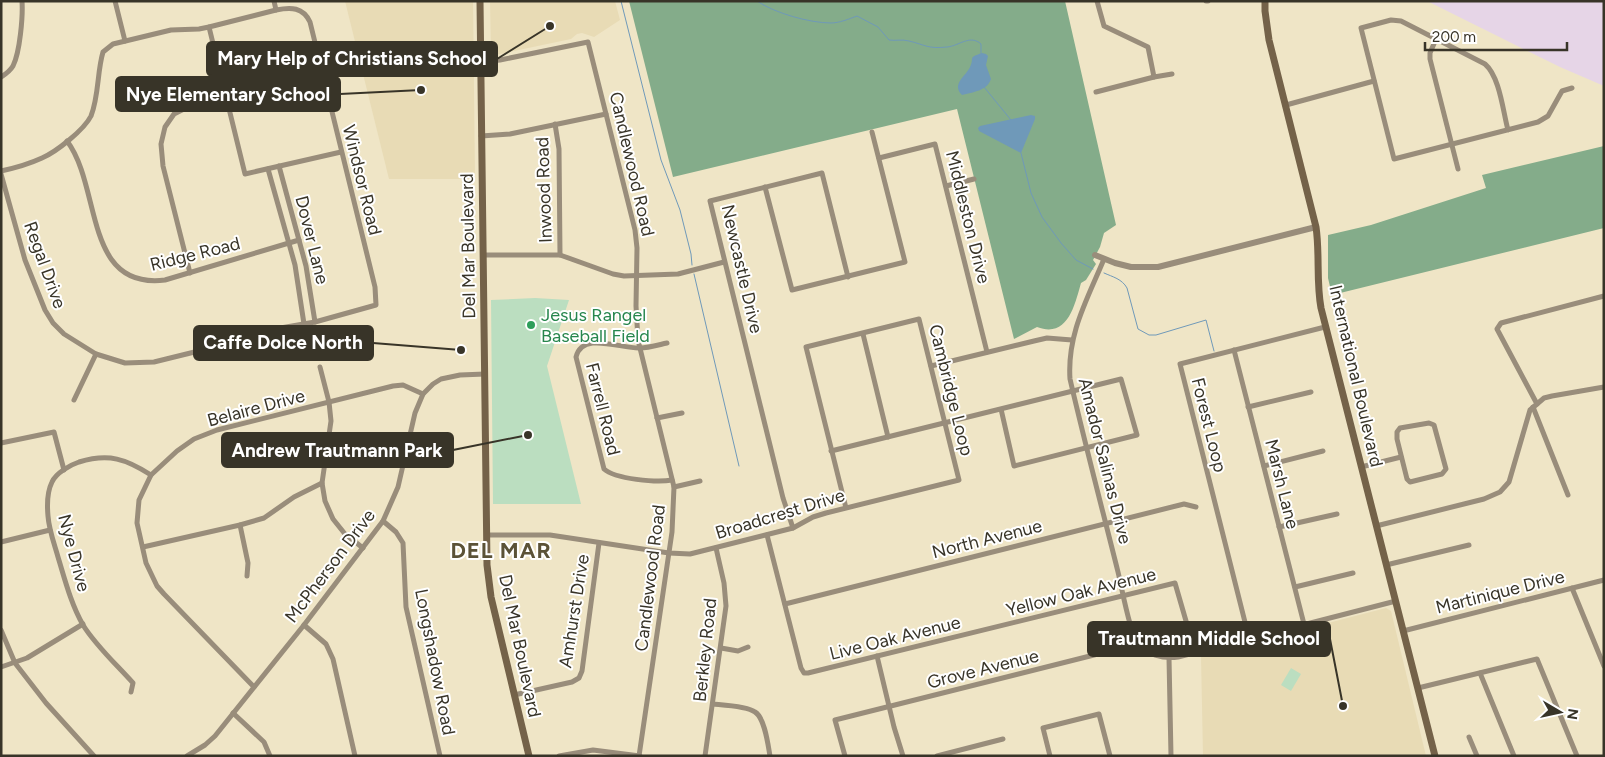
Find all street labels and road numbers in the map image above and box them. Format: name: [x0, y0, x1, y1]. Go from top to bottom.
street label: Candlewood Road: [605, 90, 659, 238]
street label: Windsor Road: [338, 123, 386, 237]
street label: Inwood Road: [531, 137, 557, 243]
street label: Middleston Drive: [941, 148, 995, 286]
street label: Del Mar Boulevard: [456, 173, 480, 319]
street label: Dover Lane: [290, 193, 334, 287]
street label: Newcastle Drive: [717, 203, 768, 336]
street label: Regal Drive: [19, 219, 71, 312]
street label: Ridge Road: [148, 232, 242, 276]
street label: International Boulevard: [1324, 283, 1388, 469]
street label: Cambridge Loop: [924, 322, 978, 458]
street label: Farrell Road: [581, 360, 625, 458]
street label: Forest Loop: [1187, 375, 1231, 475]
street label: Amador Salinas Drive: [1074, 376, 1136, 546]
street label: Belaire Drive: [205, 384, 307, 432]
street label: Marsh Lane: [1260, 437, 1304, 531]
street label: Broadcrest Drive: [713, 484, 848, 544]
street label: Candlewood Road: [630, 503, 670, 653]
street label: McPherson Drive: [280, 505, 380, 627]
street label: Nye Drive: [53, 512, 95, 594]
street label: North Avenue: [930, 515, 1044, 563]
street label: Amhurst Drive: [554, 552, 594, 669]
street label: Yellow Oak Avenue: [1004, 563, 1158, 621]
street label: Martinique Drive: [1433, 565, 1567, 619]
street label: Del Mar Boulevard: [494, 573, 546, 719]
street label: Longshadow Road: [410, 587, 460, 737]
street label: Berkley Road: [689, 597, 721, 703]
street label: Live Oak Avenue: [827, 611, 963, 665]
street label: Grove Avenue: [925, 644, 1041, 693]

